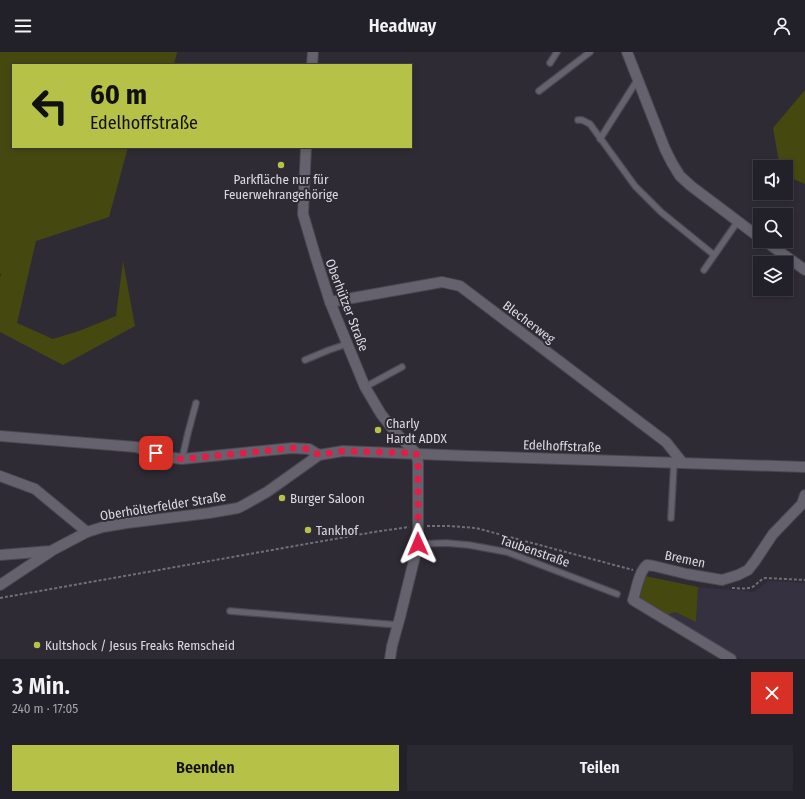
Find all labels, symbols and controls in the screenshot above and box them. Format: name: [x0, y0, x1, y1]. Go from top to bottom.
icon: menu: [12, 15, 34, 37]
text: Headway: [369, 15, 436, 37]
icon: person: [771, 15, 793, 37]
text: 60 m: [90, 78, 147, 111]
icon: left: [24, 80, 76, 132]
text: Edelhoffstraße: [90, 112, 198, 134]
marker: Parkfläche nur für Feuerwehrangehörige: [276, 160, 286, 170]
map controls: [753, 160, 793, 296]
button: sound: [753, 160, 793, 200]
place label: Parkfläche nur für Feuerwehrangehörige: [224, 172, 338, 202]
button: search: [753, 208, 793, 248]
button: layers: [753, 256, 793, 296]
street label: Oberhützer Straße: [323, 257, 371, 353]
street label: Blecherweg: [500, 298, 559, 347]
place label: Charly Hardt ADDX: [386, 416, 447, 446]
marker: Charly Hardt ADDX: [373, 425, 383, 435]
pin: [139, 436, 173, 470]
street label: Edelhoffstraße: [523, 437, 601, 455]
icon: arrive: [145, 442, 167, 464]
street label: Oberhölterfelder Straße: [99, 489, 227, 523]
place label: Burger Saloon: [290, 491, 365, 506]
marker: Burger Saloon: [277, 493, 287, 503]
place label: Tankhof: [316, 523, 359, 538]
position arrow: [397, 523, 439, 565]
marker: Tankhof: [303, 525, 313, 535]
street label: Taubenstraße: [498, 532, 572, 570]
street label: Bremen: [663, 547, 707, 571]
place label: Kultshock / Jesus Freaks Remscheid: [45, 638, 235, 653]
marker: Kultshock / Jesus Freaks Remscheid: [32, 640, 42, 650]
text: 3 Min.: [12, 672, 70, 700]
button: close: [751, 672, 793, 714]
text: 240 m · 17:05: [12, 701, 78, 716]
button: Beenden: [12, 745, 399, 791]
button: Teilen: [407, 745, 793, 791]

